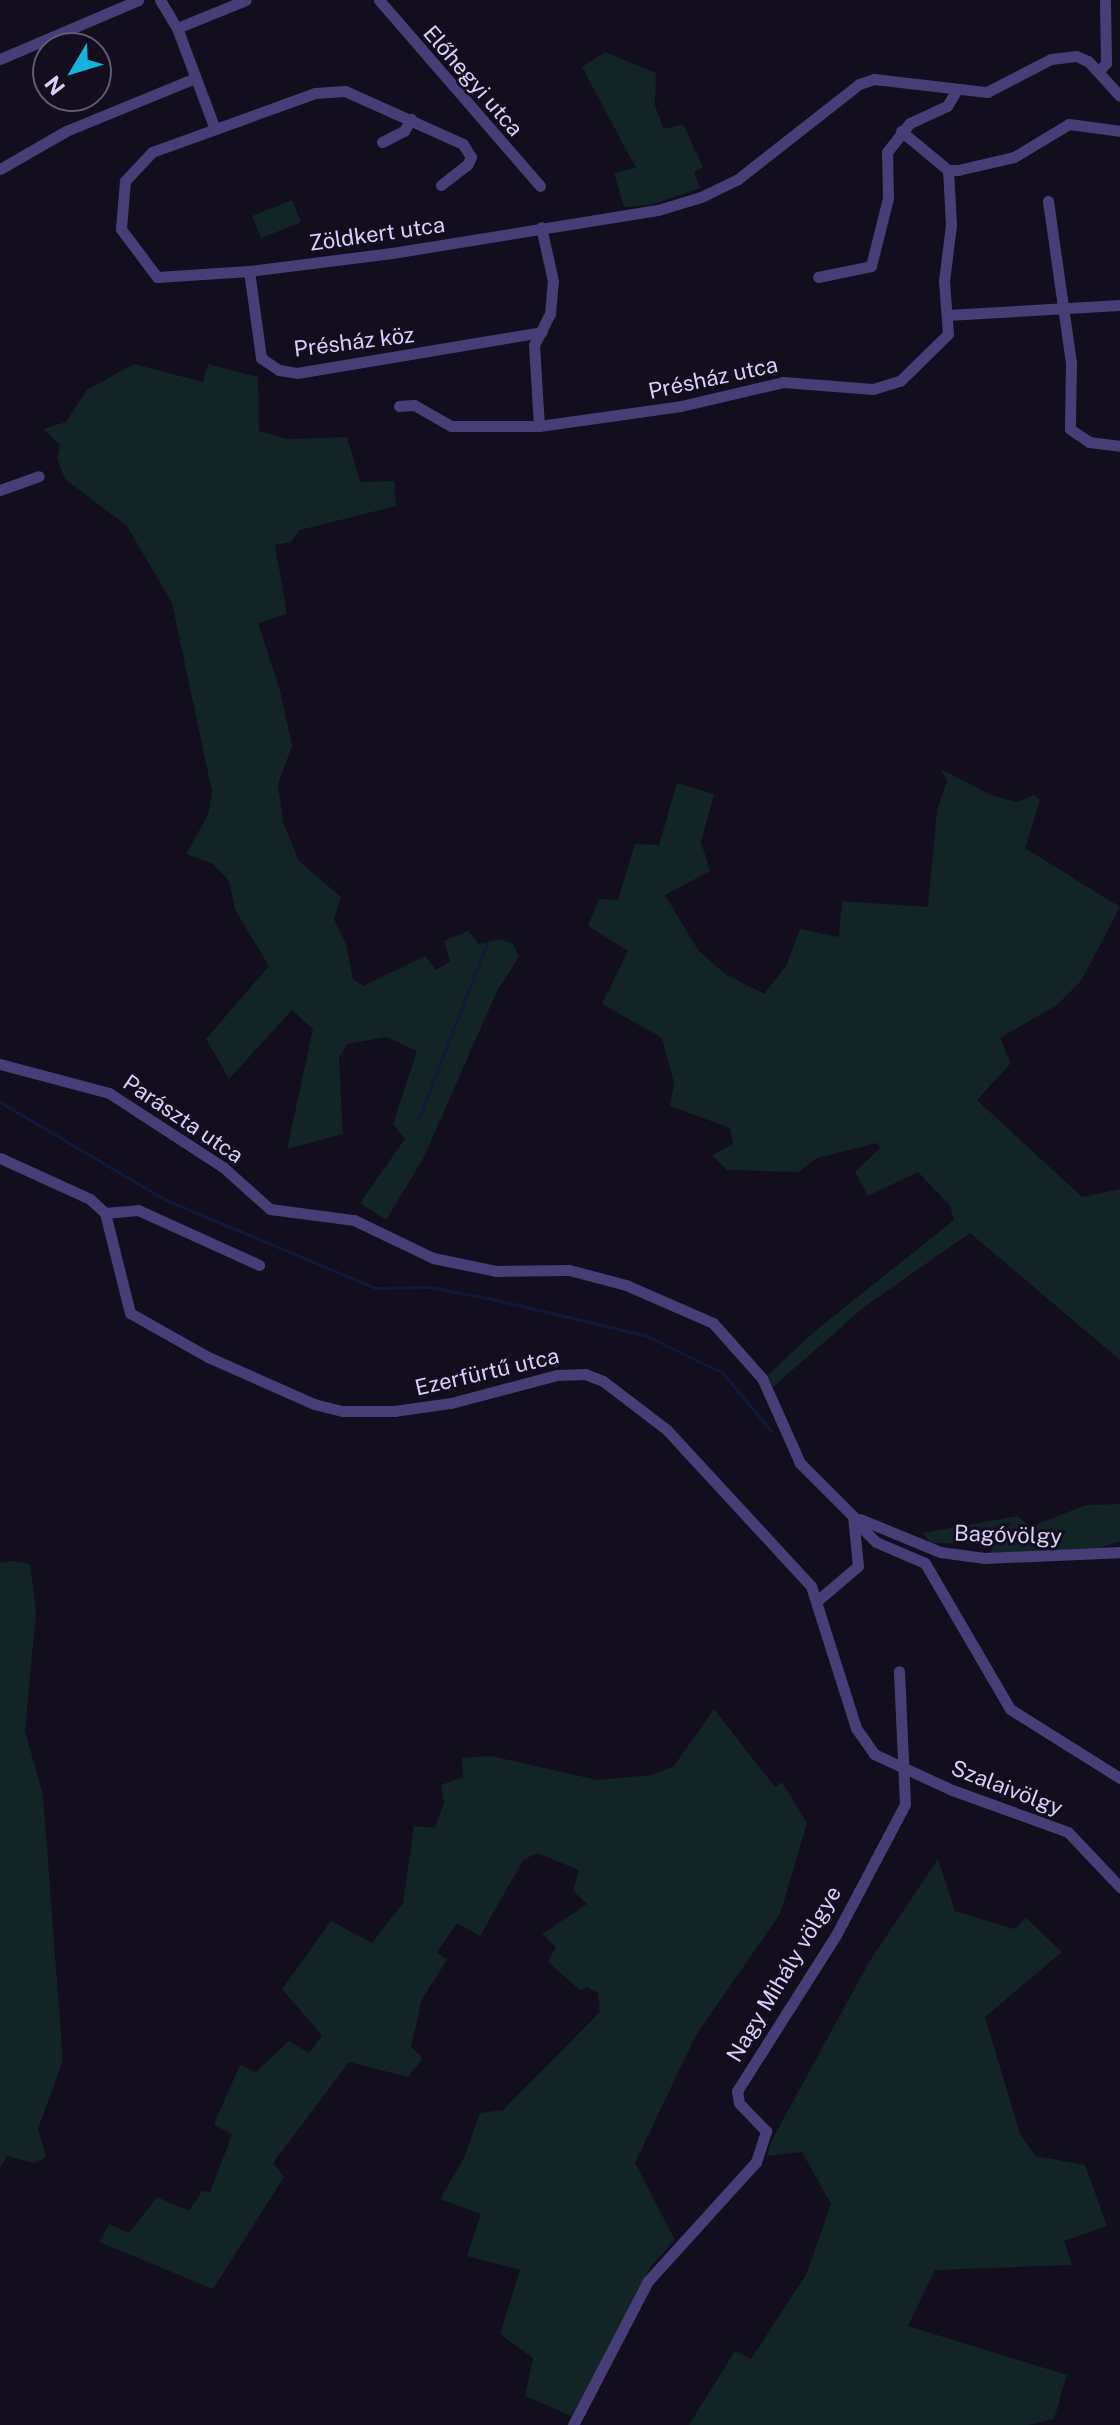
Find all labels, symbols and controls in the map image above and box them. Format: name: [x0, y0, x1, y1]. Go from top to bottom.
street label: Előhegyi utca: [418, 20, 528, 142]
north arrow: [32, 32, 112, 112]
text: N: [39, 71, 70, 100]
street label: Zöldkert utca: [307, 211, 447, 257]
street label: Présház köz: [292, 322, 416, 362]
street label: Présház utca: [646, 351, 780, 405]
street label: Parászta utca: [118, 1069, 248, 1169]
street label: Ezerfürtű utca: [412, 1343, 562, 1401]
street label: Bagóvölgy: [953, 1520, 1063, 1550]
street label: Szalaivölgy: [948, 1755, 1066, 1821]
street label: Nagy Mihály völgye: [721, 1881, 847, 2067]

